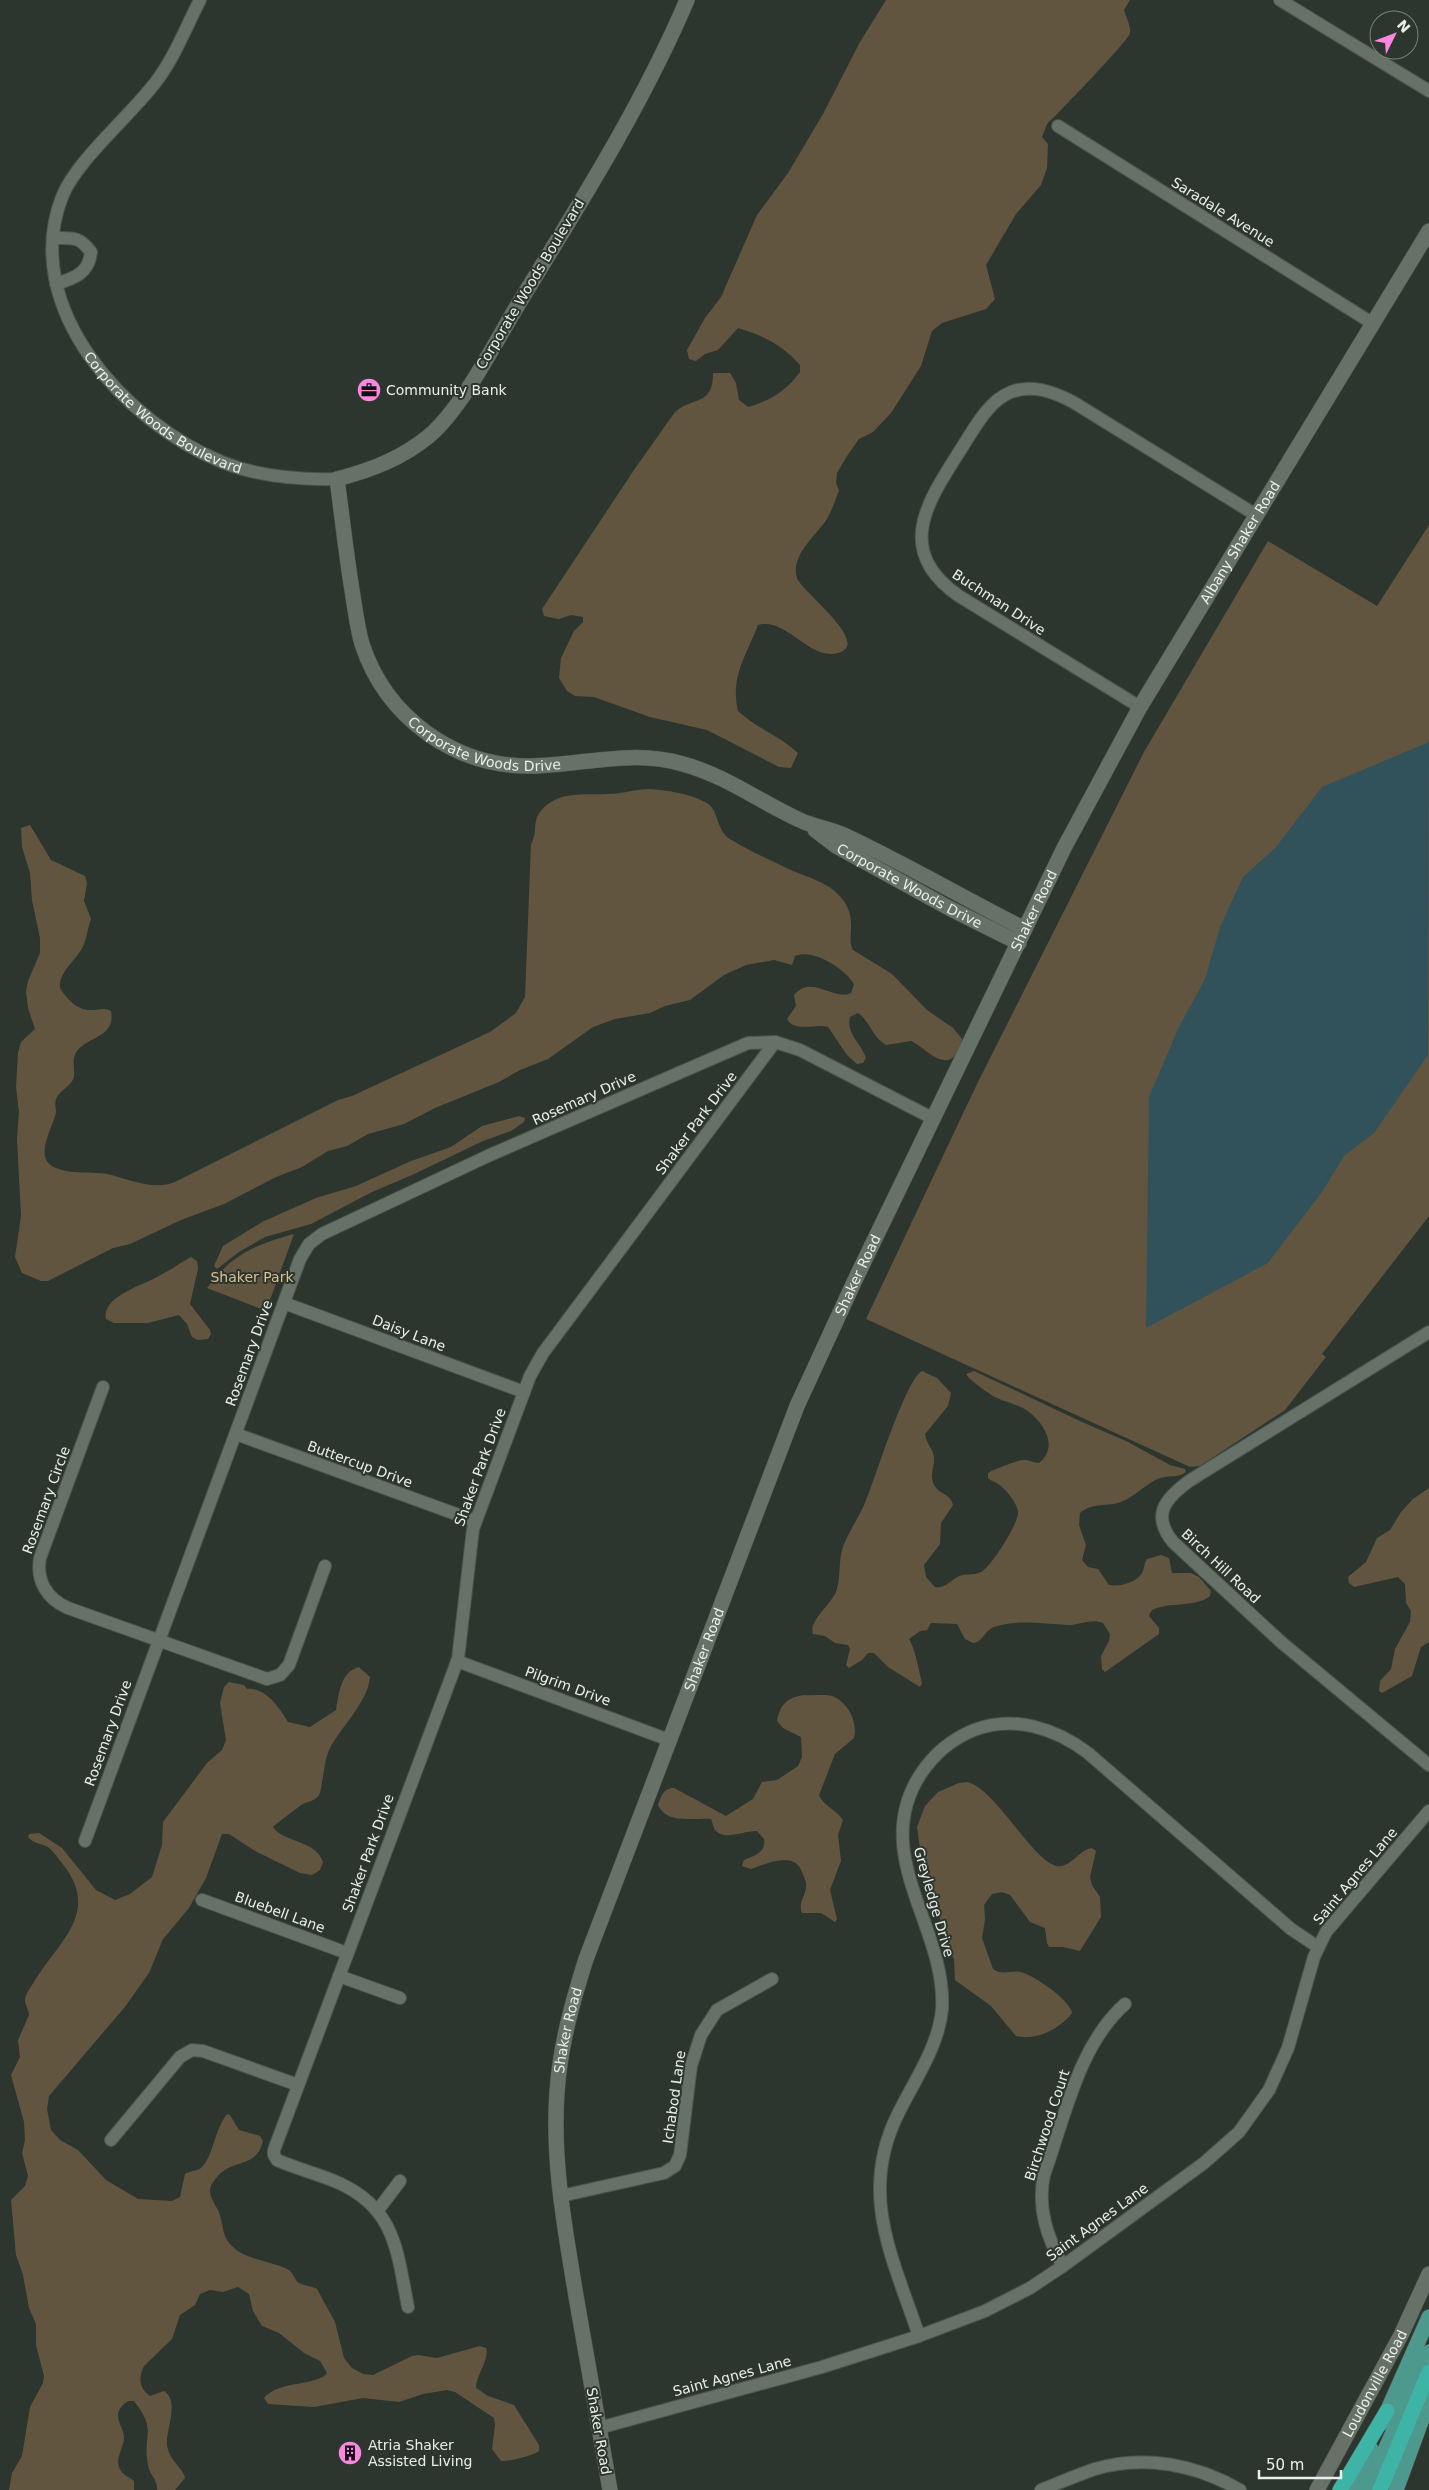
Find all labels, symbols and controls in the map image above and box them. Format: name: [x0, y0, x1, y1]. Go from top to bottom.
north arrow: [1369, 10, 1419, 60]
text: N: [1394, 17, 1414, 36]
street label: Saradale Avenue: [1169, 174, 1277, 250]
street label: Corporate Woods Boulevard: [473, 196, 587, 372]
street label: Corporate Woods Boulevard: [81, 348, 244, 476]
office icon: Community Bank: [356, 377, 382, 403]
place label: Community Bank: [386, 382, 508, 398]
street label: Albany Shaker Road: [1197, 478, 1283, 607]
street label: Buchman Drive: [949, 566, 1049, 638]
street label: Corporate Woods Drive: [405, 713, 562, 774]
street label: Corporate Woods Drive: [834, 840, 985, 931]
street label: Shaker Road: [1007, 867, 1060, 953]
street label: Rosemary Drive: [530, 1068, 638, 1128]
street label: Shaker Park Drive: [652, 1068, 740, 1178]
street label: Shaker Road: [832, 1232, 884, 1318]
park label: Shaker Park: [210, 1269, 294, 1285]
street label: Rosemary Drive: [222, 1298, 276, 1408]
street label: Daisy Lane: [370, 1312, 448, 1354]
street label: Shaker Park Drive: [451, 1406, 509, 1528]
street label: Buttercup Drive: [305, 1438, 415, 1490]
street label: Rosemary Circle: [19, 1444, 73, 1556]
street label: Birch Hill Road: [1178, 1525, 1264, 1607]
street label: Shaker Road: [681, 1606, 727, 1694]
street label: Pilgrim Drive: [523, 1663, 613, 1709]
street label: Rosemary Drive: [81, 1678, 135, 1788]
street label: Shaker Park Drive: [339, 1792, 397, 1914]
street label: Saint Agnes Lane: [1310, 1824, 1400, 1928]
street label: Greyledge Drive: [911, 1845, 957, 1959]
street label: Bluebell Lane: [233, 1888, 327, 1936]
street label: Shaker Road: [551, 1985, 585, 2074]
street label: Ichabod Lane: [660, 2049, 688, 2145]
street label: Birchwood Court: [1021, 2067, 1073, 2183]
street label: Saint Agnes Lane: [1043, 2180, 1151, 2264]
street label: Loudonville Road: [1339, 2328, 1410, 2440]
street label: Saint Agnes Lane: [671, 2353, 793, 2399]
street label: Shaker Road: [583, 2386, 615, 2476]
place label: Atria Shaker Assisted Living: [368, 2437, 472, 2469]
building icon: Atria Shaker Assisted Living: [337, 2440, 363, 2466]
scale bar: [1259, 2448, 1342, 2480]
text: 50 m: [1266, 2456, 1304, 2474]

